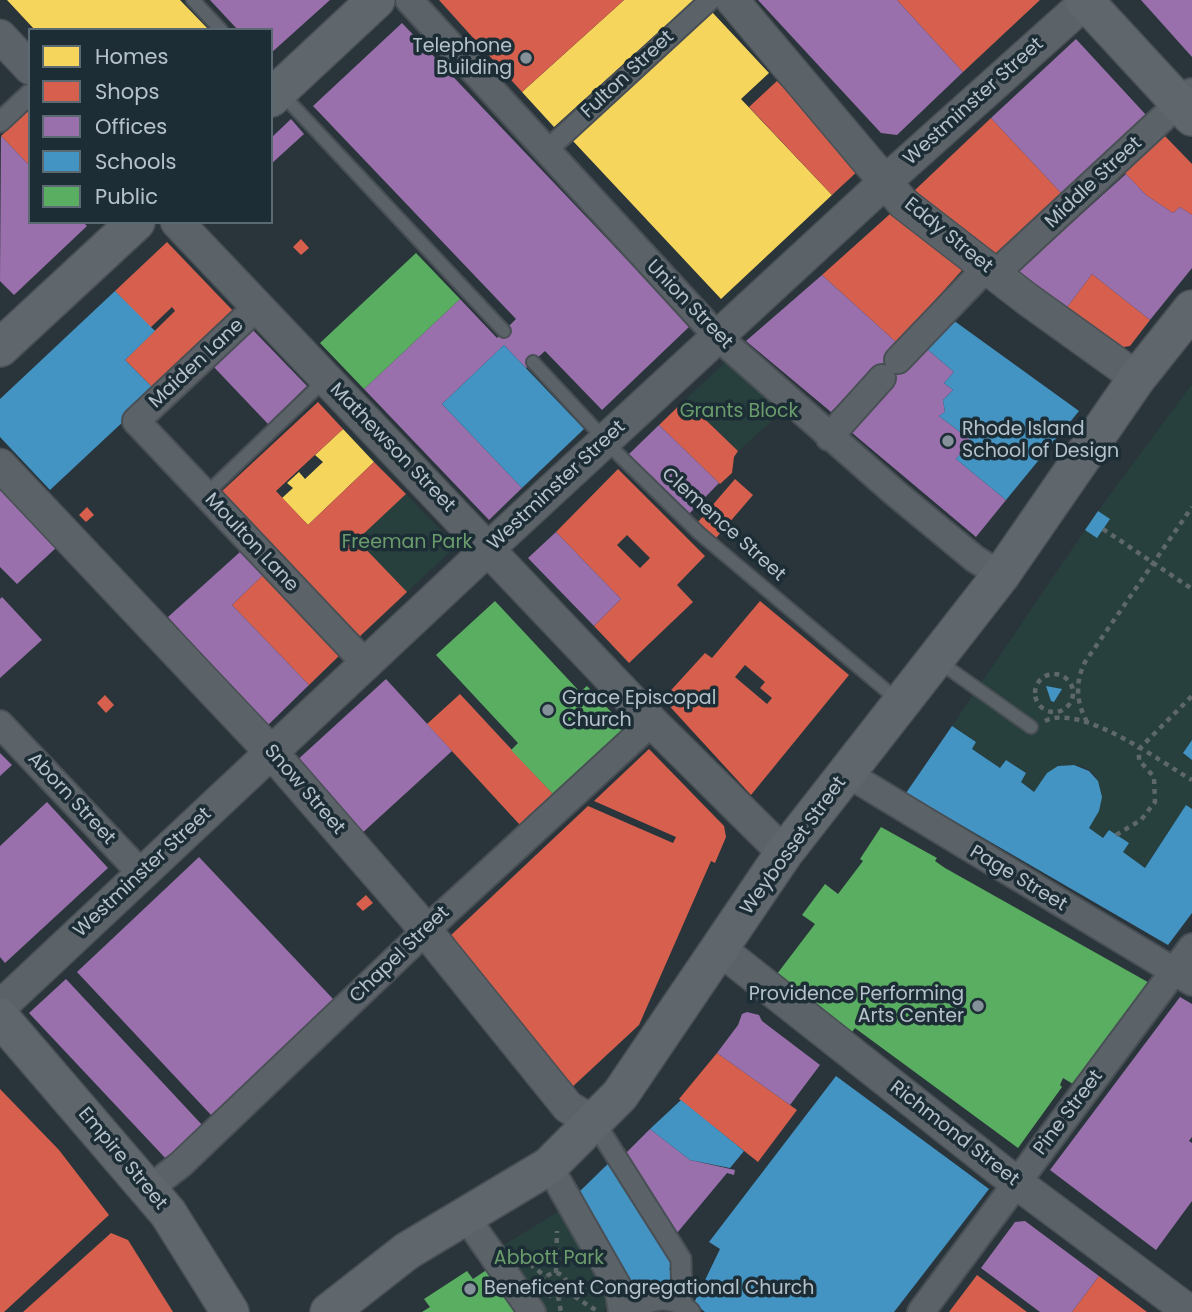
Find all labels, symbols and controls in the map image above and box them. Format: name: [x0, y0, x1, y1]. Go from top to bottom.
street label: Fulton Street: [577, 26, 679, 124]
legend: [28, 28, 273, 224]
street label: Westminster Street: [900, 33, 1048, 171]
place label: Telephone Building: [412, 36, 512, 80]
text: Homes: [95, 42, 169, 71]
marker: Telephone Building: [518, 50, 534, 66]
text: Shops: [95, 77, 159, 106]
text: Offices: [95, 112, 167, 141]
street label: Middle Street: [1041, 132, 1147, 234]
text: Schools: [95, 147, 177, 176]
text: Public: [95, 182, 158, 211]
street label: Eddy Street: [899, 194, 997, 278]
street label: Union Street: [641, 256, 737, 354]
street label: Maiden Lane: [145, 314, 249, 414]
street label: Mathewson Street: [325, 379, 459, 517]
park label: Grants Block: [680, 401, 798, 423]
street label: Westminster Street: [483, 416, 631, 556]
place label: Rhode Island School of Design: [962, 419, 1119, 463]
marker: Rhode Island School of Design: [940, 433, 956, 449]
street label: Clemence Street: [656, 463, 790, 587]
street label: Moulton Lane: [199, 489, 303, 597]
park label: Freeman Park: [342, 532, 472, 554]
place label: Grace Episcopal Church: [562, 688, 716, 732]
marker: Grace Episcopal Church: [540, 702, 556, 718]
street label: Snow Street: [259, 740, 349, 840]
street label: Aborn Street: [23, 748, 119, 850]
street label: Weybosset Street: [736, 772, 852, 920]
street label: Westminster Street: [69, 803, 217, 943]
street label: Page Street: [965, 841, 1071, 917]
street label: Chapel Street: [345, 902, 455, 1008]
place label: Providence Performing Arts Center: [749, 984, 964, 1028]
marker: Providence Performing Arts Center: [970, 998, 986, 1014]
street label: Pine Street: [1030, 1066, 1108, 1160]
street label: Richmond Street: [885, 1077, 1023, 1191]
street label: Empire Street: [73, 1103, 171, 1215]
park label: Abbott Park: [494, 1248, 604, 1270]
place label: Beneficent Congregational Church: [484, 1278, 814, 1300]
marker: Beneficent Congregational Church: [462, 1281, 478, 1297]

